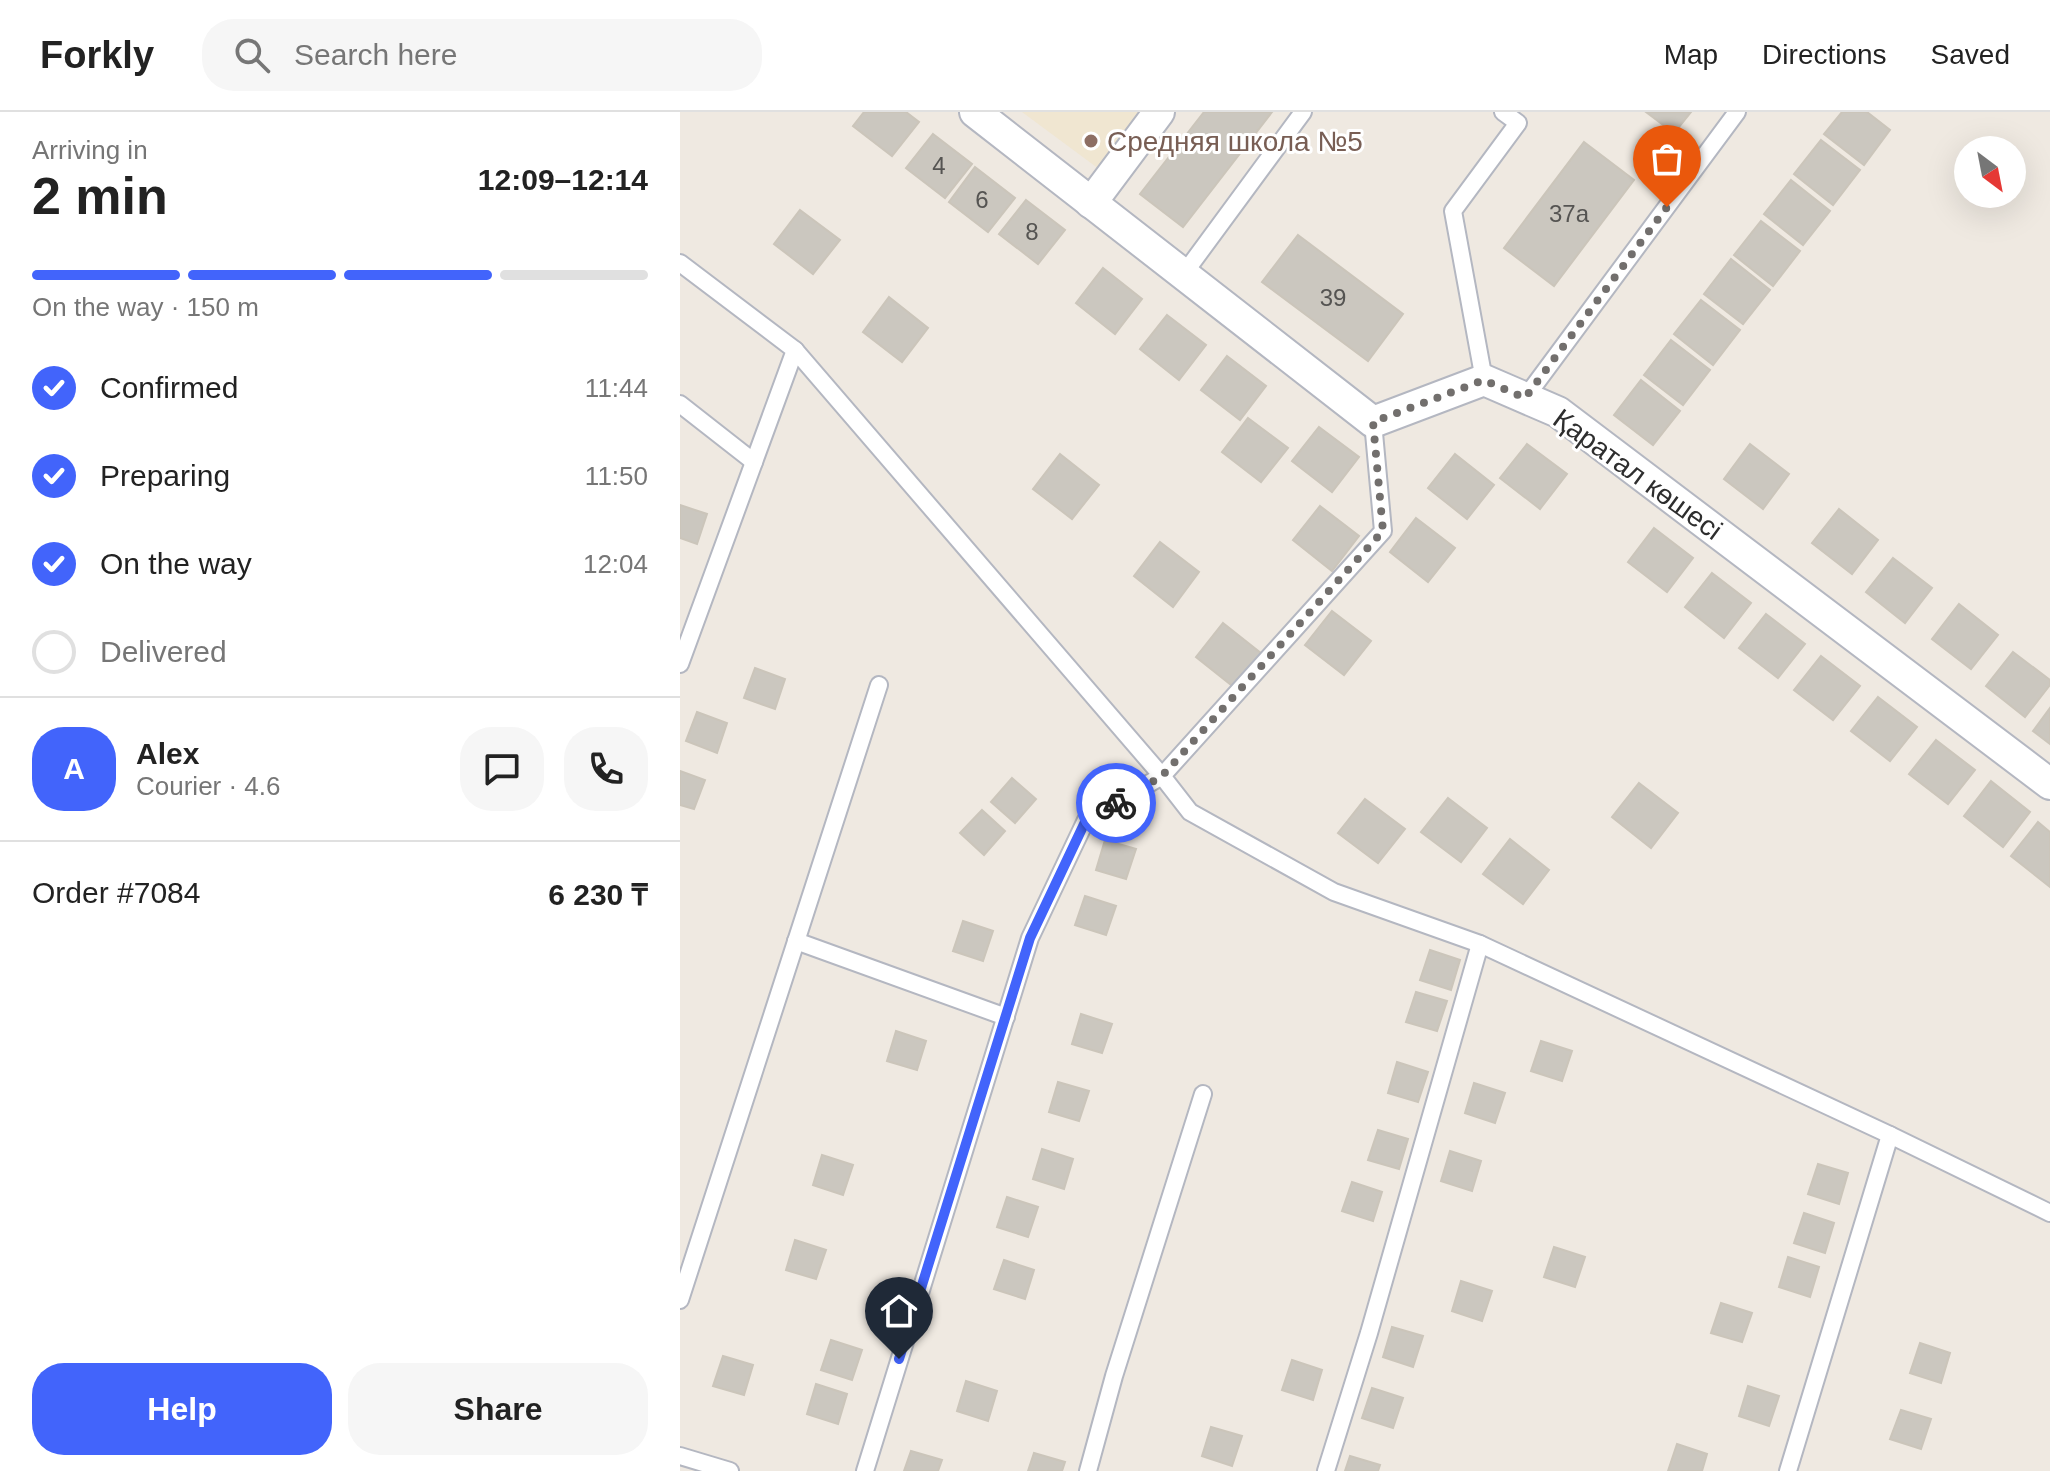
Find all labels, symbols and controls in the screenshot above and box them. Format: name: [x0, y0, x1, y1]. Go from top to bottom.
search box: [202, 19, 762, 91]
icon: search: [230, 33, 274, 77]
text: Forkly: [40, 34, 154, 76]
text: Search here: [294, 38, 457, 71]
text: Map: [1664, 39, 1718, 70]
text: Directions: [1762, 39, 1887, 70]
text: Saved: [1931, 39, 2010, 70]
pin: [1633, 125, 1701, 207]
place label: Средняя школа №5: [1107, 126, 1363, 157]
marker: Средняя школа №5: [1082, 132, 1100, 150]
text: Arriving in: [32, 135, 148, 165]
north arrow: [1954, 136, 2026, 208]
map controls: [1954, 136, 2026, 208]
icon: bag: [1645, 137, 1689, 181]
house number: 4: [932, 152, 946, 179]
text: 12:09–12:14: [478, 163, 648, 196]
text: 2 min: [32, 167, 168, 225]
house number: 6: [975, 186, 989, 213]
house number: 37а: [1549, 200, 1590, 227]
house number: 8: [1025, 218, 1039, 245]
house number: 39: [1320, 284, 1346, 311]
text: On the way · 150 m: [32, 292, 259, 322]
icon: check: [32, 366, 76, 410]
text: Confirmed: [100, 371, 238, 404]
text: 11:44: [585, 373, 648, 403]
street label: Қаратал көшесі: [1547, 403, 1728, 546]
icon: check: [32, 454, 76, 498]
text: Preparing: [100, 459, 230, 492]
text: 11:50: [585, 461, 648, 491]
icon: check: [32, 542, 76, 586]
text: On the way: [100, 547, 252, 580]
text: 12:04: [583, 549, 648, 579]
text: Delivered: [100, 635, 227, 668]
button: chat: [460, 727, 544, 811]
button: phone: [564, 727, 648, 811]
text: Alex: [136, 737, 199, 770]
text: A: [63, 752, 85, 785]
courier: [1076, 763, 1156, 843]
text: Courier · 4.6: [136, 771, 281, 801]
icon: bike: [1094, 781, 1138, 825]
text: Order #7084: [32, 876, 200, 909]
text: 6 230 ₸: [548, 878, 648, 911]
pin: [865, 1277, 933, 1359]
icon: home: [877, 1289, 921, 1333]
button: Help: [32, 1363, 332, 1455]
button: Share: [348, 1363, 648, 1455]

